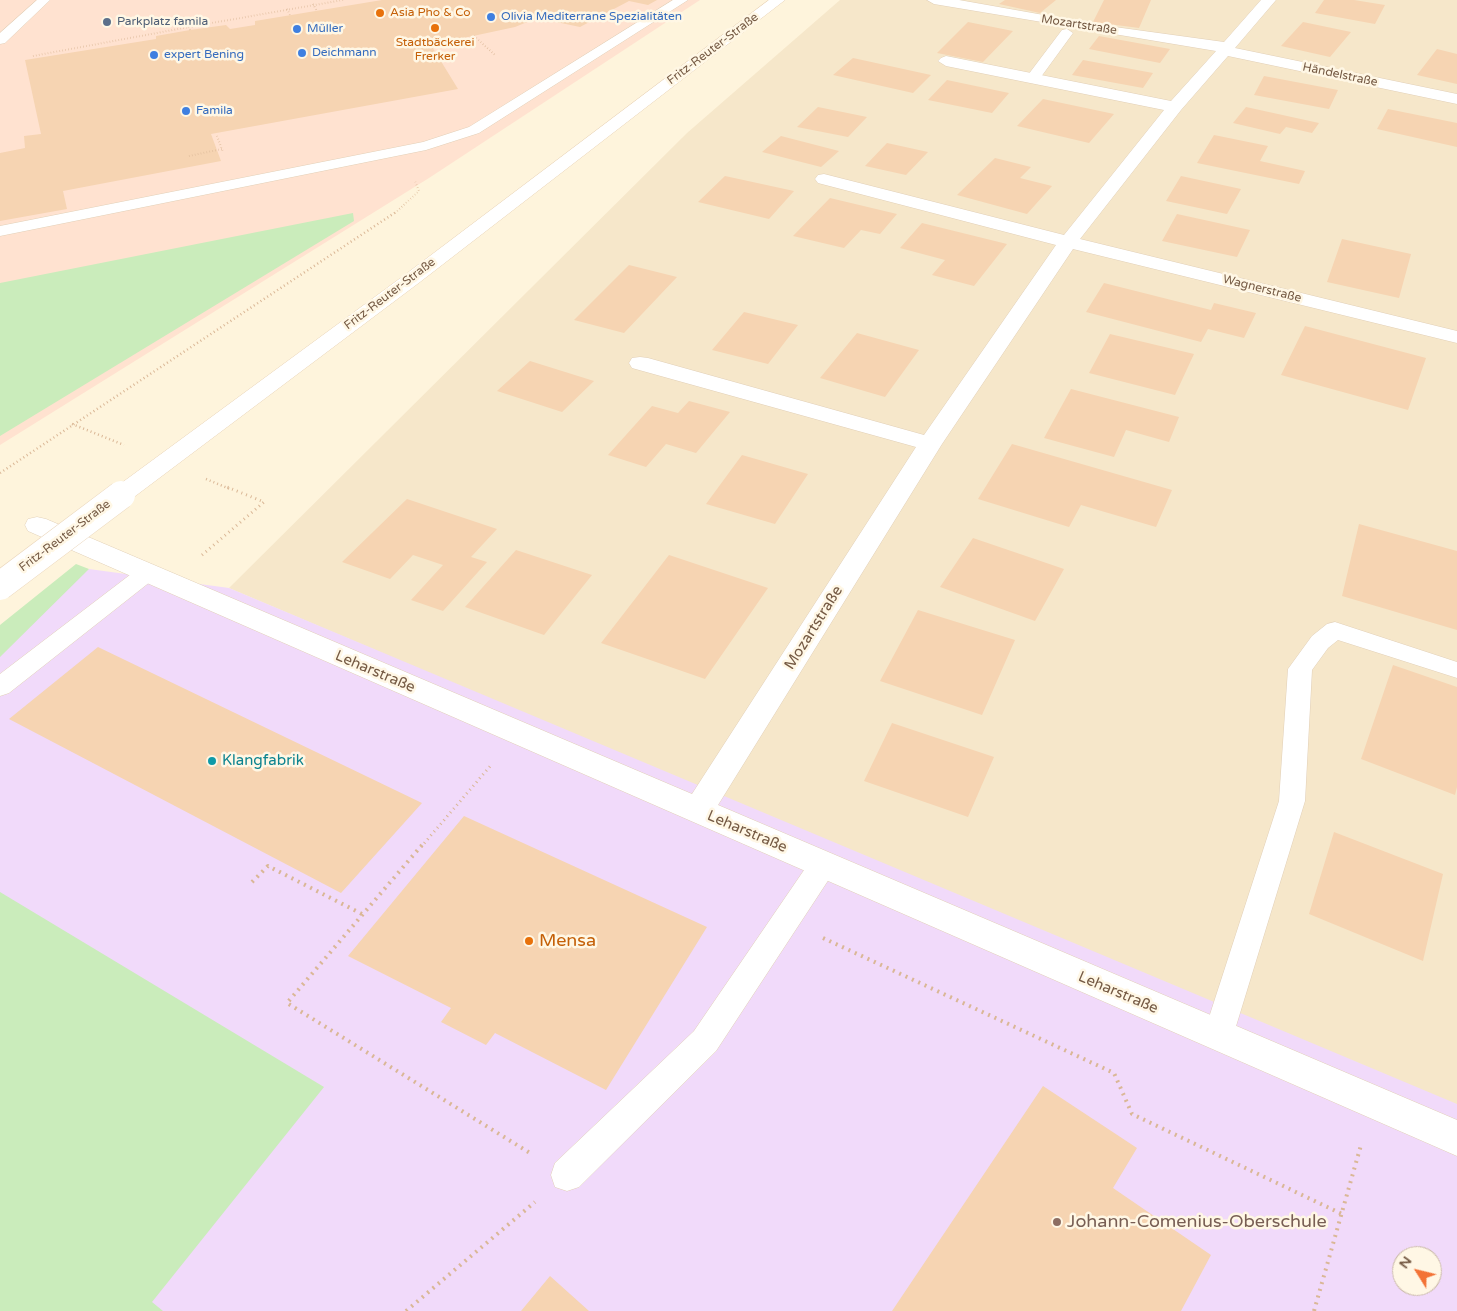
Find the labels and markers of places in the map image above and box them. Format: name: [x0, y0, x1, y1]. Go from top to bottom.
place label: Asia Pho & Co: [390, 6, 471, 20]
marker: Asia Pho & Co: [374, 7, 386, 19]
place label: Olivia Mediterrane Spezialitäten: [501, 10, 682, 24]
marker: Olivia Mediterrane Spezialitäten: [485, 11, 497, 23]
place label: Parkplatz famila: [117, 15, 208, 29]
marker: Parkplatz famila: [101, 16, 113, 28]
place label: Müller: [307, 22, 343, 36]
marker: Stadtbäckerei Frerker: [429, 22, 441, 34]
marker: Müller: [291, 23, 303, 35]
place label: Stadtbäckerei Frerker: [396, 36, 474, 64]
place label: Deichmann: [312, 46, 377, 60]
marker: Deichmann: [296, 47, 308, 59]
place label: expert Bening: [164, 48, 244, 62]
marker: expert Bening: [148, 49, 160, 61]
place label: Famila: [196, 104, 233, 118]
marker: Famila: [180, 105, 192, 117]
place label: Klangfabrik: [222, 752, 304, 770]
marker: Klangfabrik: [206, 755, 218, 767]
place label: Mensa: [539, 930, 596, 952]
marker: Mensa: [523, 935, 535, 947]
place label: Johann-Comenius-Oberschule: [1067, 1211, 1327, 1233]
marker: Johann-Comenius-Oberschule: [1051, 1216, 1063, 1228]

